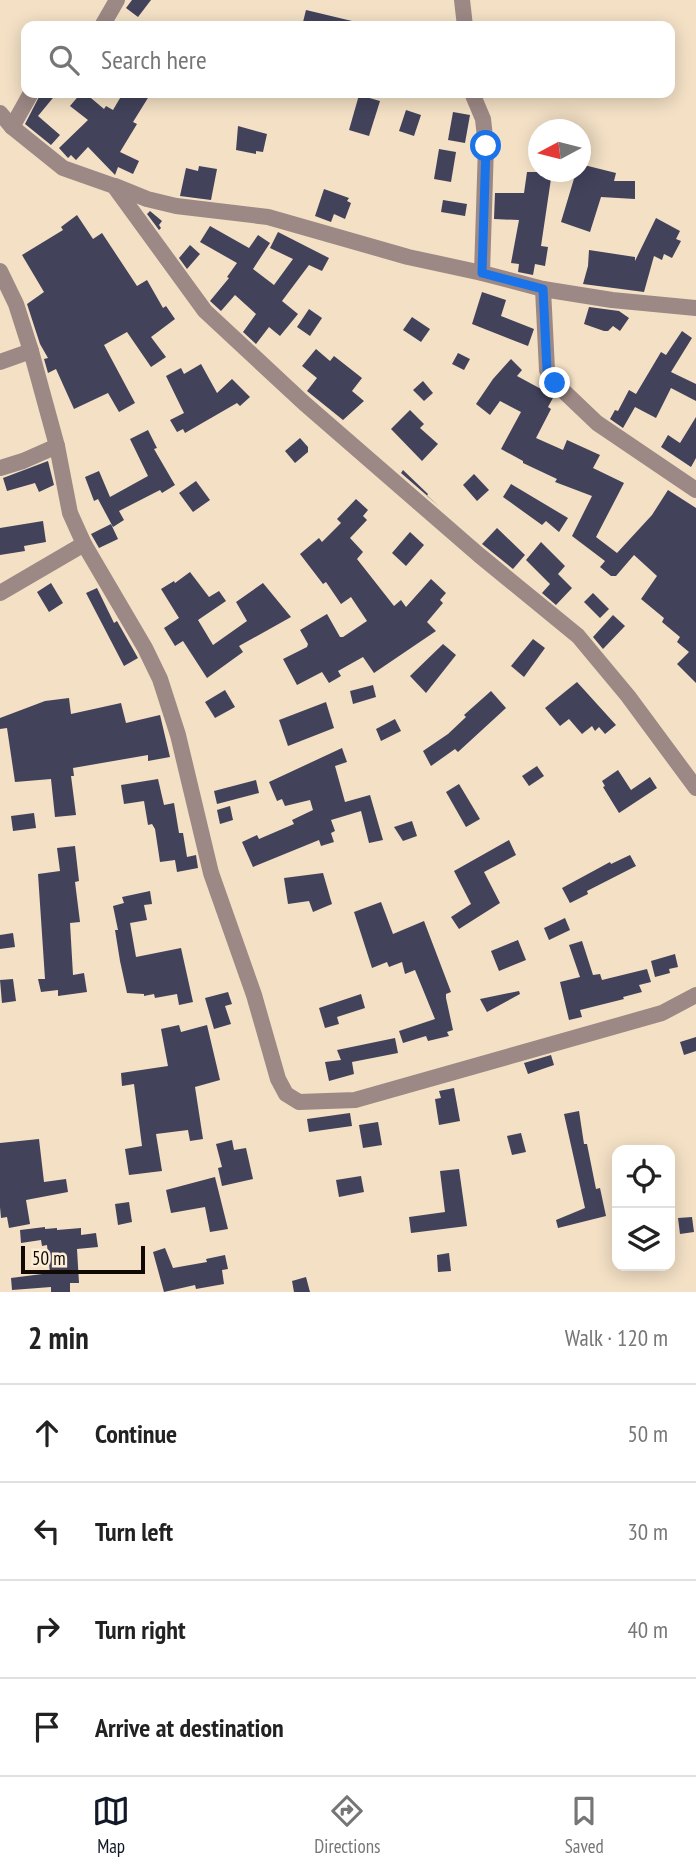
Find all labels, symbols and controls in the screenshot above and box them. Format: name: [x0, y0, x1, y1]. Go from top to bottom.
search box: [21, 21, 675, 98]
icon: search: [45, 41, 83, 79]
text: Search here: [101, 43, 207, 76]
north arrow: [528, 119, 591, 182]
route start: [470, 130, 501, 161]
route end: [539, 367, 570, 398]
map controls: [612, 1145, 675, 1271]
button: locate: [612, 1145, 675, 1208]
button: layers: [612, 1208, 675, 1271]
scale bar: [21, 1243, 145, 1275]
text: 50 m: [32, 1246, 66, 1270]
text: 2 min: [28, 1318, 89, 1357]
text: Walk · 120 m: [565, 1323, 668, 1352]
icon: ahead: [28, 1414, 66, 1452]
text: Continue: [95, 1417, 177, 1450]
text: 50 m: [627, 1419, 668, 1448]
icon: left: [28, 1512, 66, 1550]
text: Turn left: [95, 1515, 173, 1548]
text: 30 m: [627, 1517, 668, 1546]
icon: right: [28, 1610, 66, 1648]
text: Turn right: [95, 1613, 186, 1646]
text: 40 m: [627, 1615, 668, 1644]
icon: arrive: [28, 1708, 66, 1746]
text: Arrive at destination: [95, 1711, 284, 1744]
tab: Map: [92, 1792, 130, 1858]
tab: Directions: [314, 1792, 380, 1858]
tab: Saved: [565, 1792, 604, 1858]

